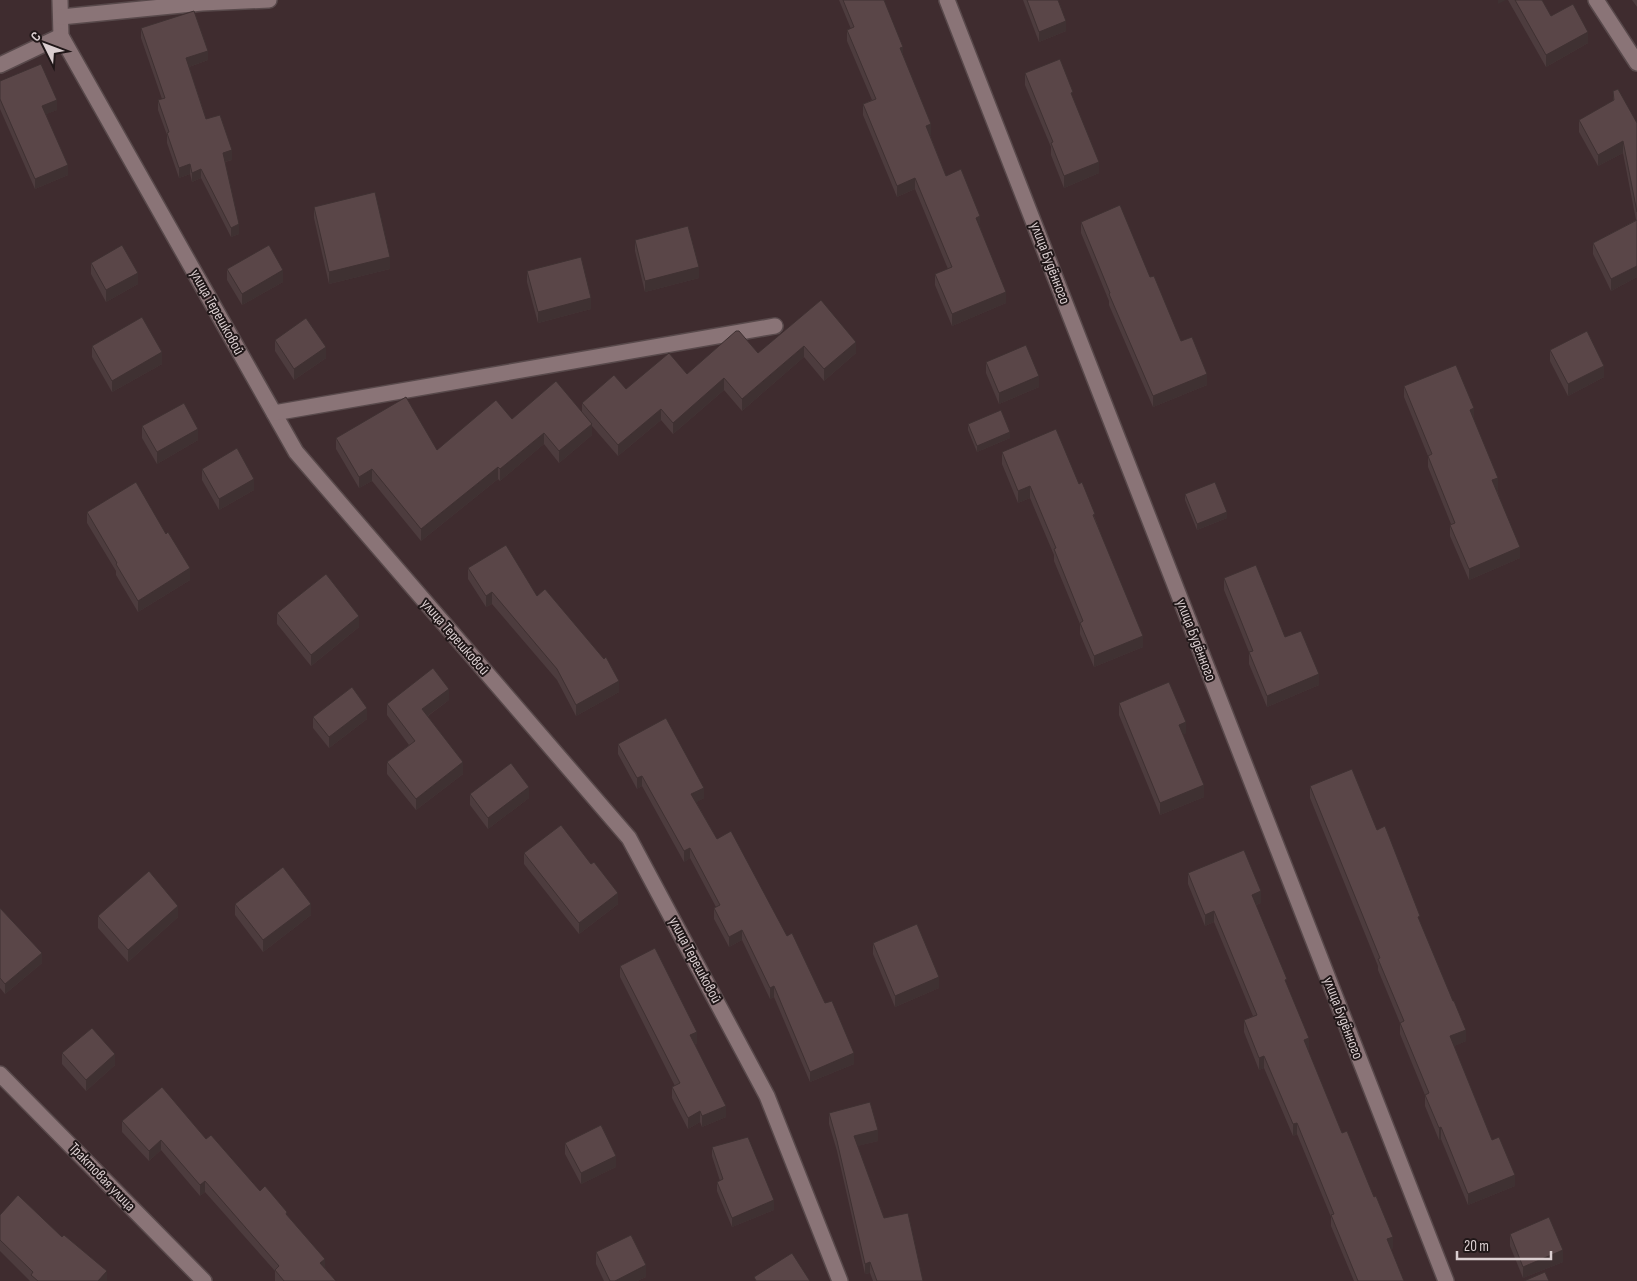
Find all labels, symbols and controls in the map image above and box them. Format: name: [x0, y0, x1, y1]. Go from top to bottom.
north arrow: [20, 20, 70, 70]
text: С: [27, 28, 44, 45]
street label: улица Будённого: [1026, 219, 1074, 307]
street label: улица Терешковой: [186, 266, 248, 358]
street label: улица Терешковой: [417, 595, 493, 679]
street label: улица Будённого: [1172, 596, 1220, 684]
street label: улица Терешковой: [664, 914, 726, 1006]
street label: улица Будённого: [1319, 974, 1367, 1062]
street label: Трактовая улица: [65, 1139, 140, 1215]
scale bar: [1457, 1228, 1551, 1260]
text: 20 m: [1464, 1237, 1489, 1256]

